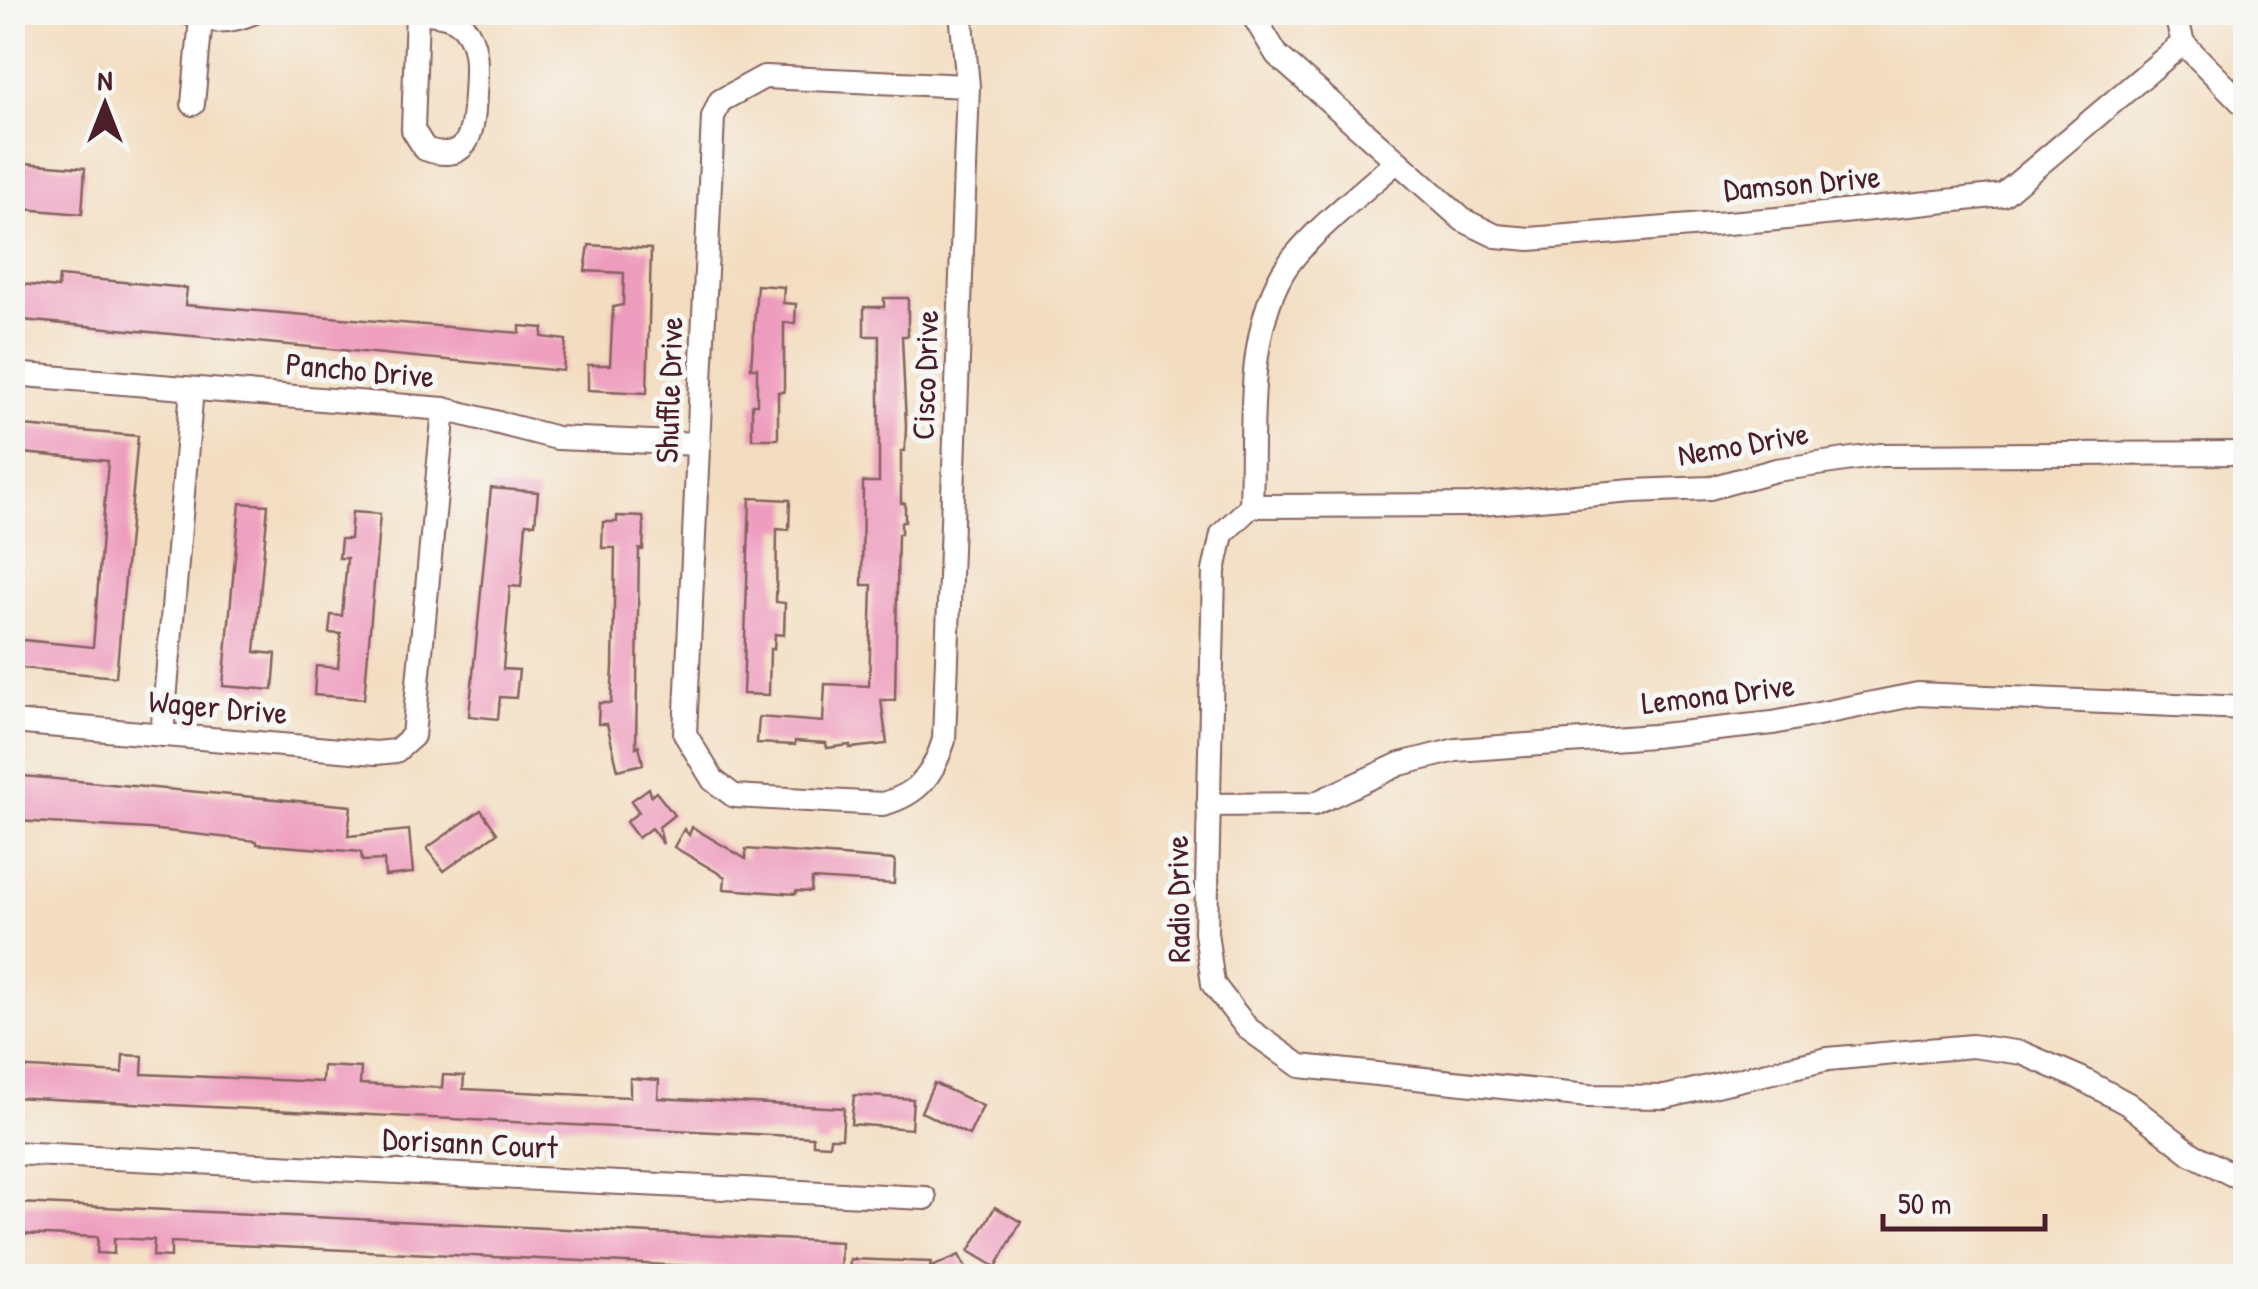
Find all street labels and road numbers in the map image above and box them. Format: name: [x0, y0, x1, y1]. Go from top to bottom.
street label: Damson Drive: [1722, 154, 1882, 211]
street label: Cisco Drive: [901, 309, 948, 441]
street label: Shuffle Drive: [644, 316, 693, 464]
street label: Pancho Drive: [284, 342, 436, 397]
street label: Nemo Drive: [1674, 411, 1812, 476]
street label: Lemona Drive: [1639, 663, 1797, 724]
street label: Wager Drive: [147, 679, 289, 734]
street label: Radio Drive: [1155, 835, 1200, 963]
street label: Dorisann Court: [381, 1116, 560, 1169]

